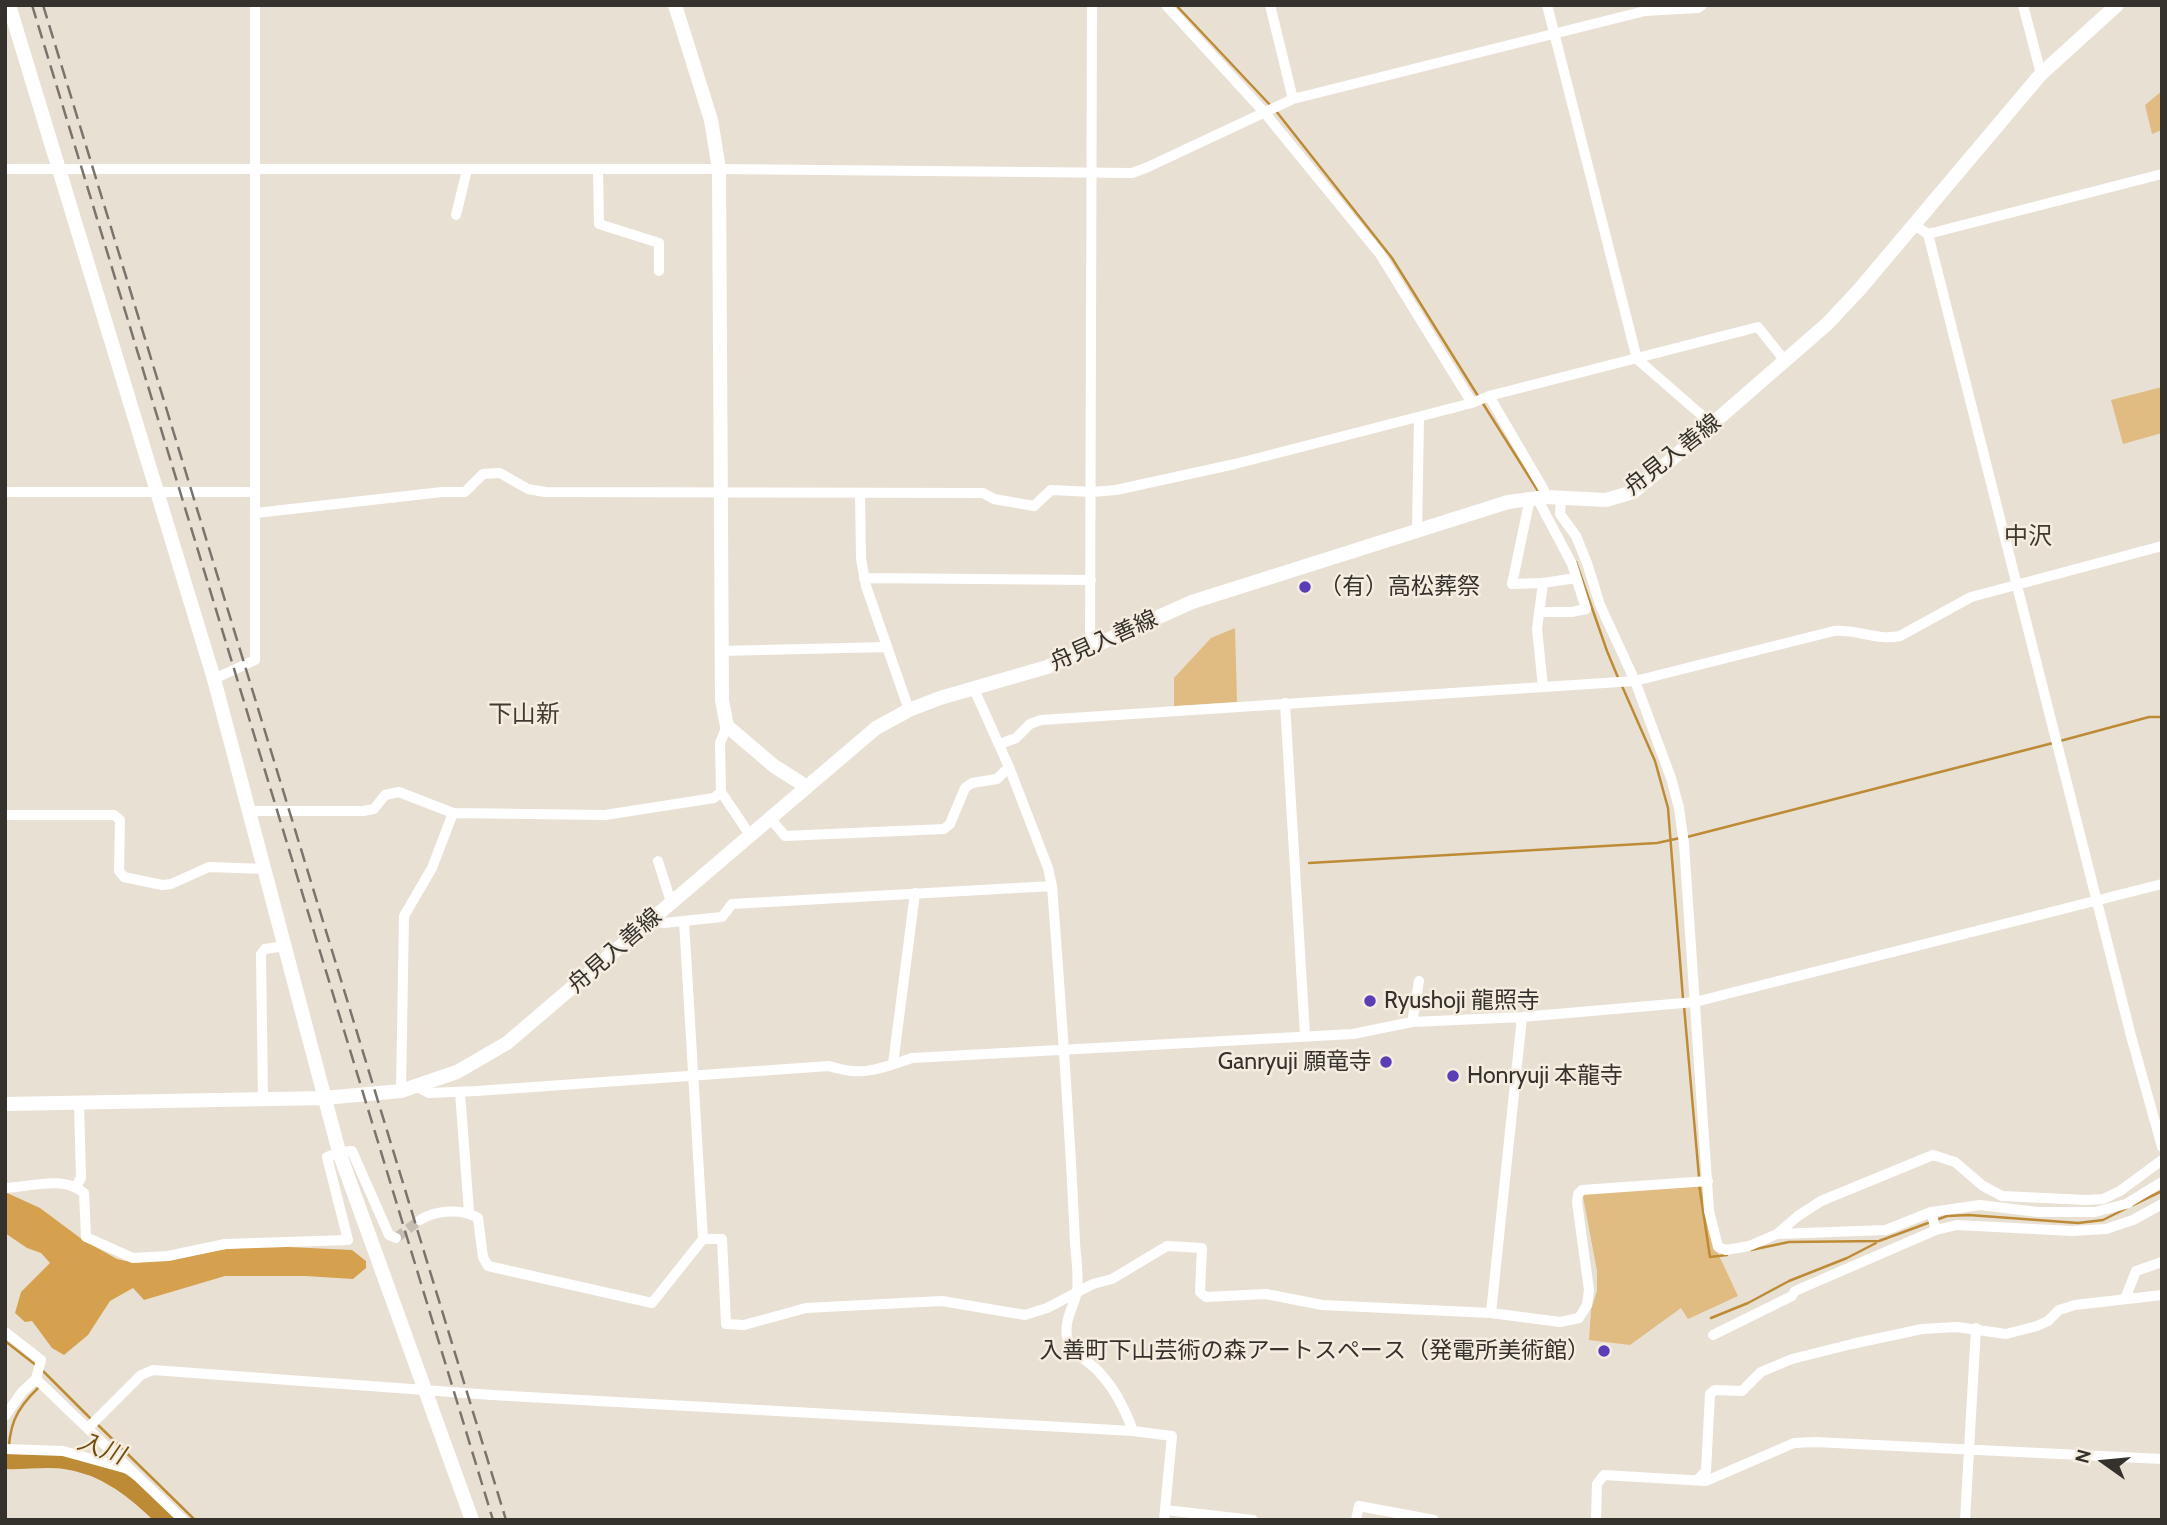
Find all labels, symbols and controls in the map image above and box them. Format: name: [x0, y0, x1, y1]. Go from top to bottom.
street label: 舟見入善線: [1619, 409, 1727, 501]
district label: 中沢: [2004, 523, 2052, 551]
place label: （有）高松葬祭: [1319, 573, 1480, 601]
marker: （有）高松葬祭: [1297, 579, 1313, 595]
street label: 舟見入善線: [1046, 605, 1162, 677]
district label: 下山新: [488, 701, 560, 729]
street label: 舟見入善線: [563, 903, 667, 999]
place label: Ryushoji 龍照寺: [1384, 987, 1540, 1015]
marker: Ryushoji 龍照寺: [1362, 993, 1378, 1009]
place label: Ganryuji 願竜寺: [1218, 1048, 1372, 1076]
marker: Ganryuji 願竜寺: [1378, 1054, 1394, 1070]
place label: Honryuji 本龍寺: [1467, 1062, 1623, 1090]
marker: Honryuji 本龍寺: [1445, 1068, 1461, 1084]
place label: 入善町下山芸術の森アートスペース（発電所美術館）: [1039, 1337, 1590, 1365]
marker: 入善町下山芸術の森アートスペース（発電所美術館）: [1596, 1343, 1612, 1359]
water label: 入川: [74, 1427, 128, 1471]
north arrow: [2069, 1427, 2139, 1497]
text: N: [2070, 1447, 2096, 1466]

